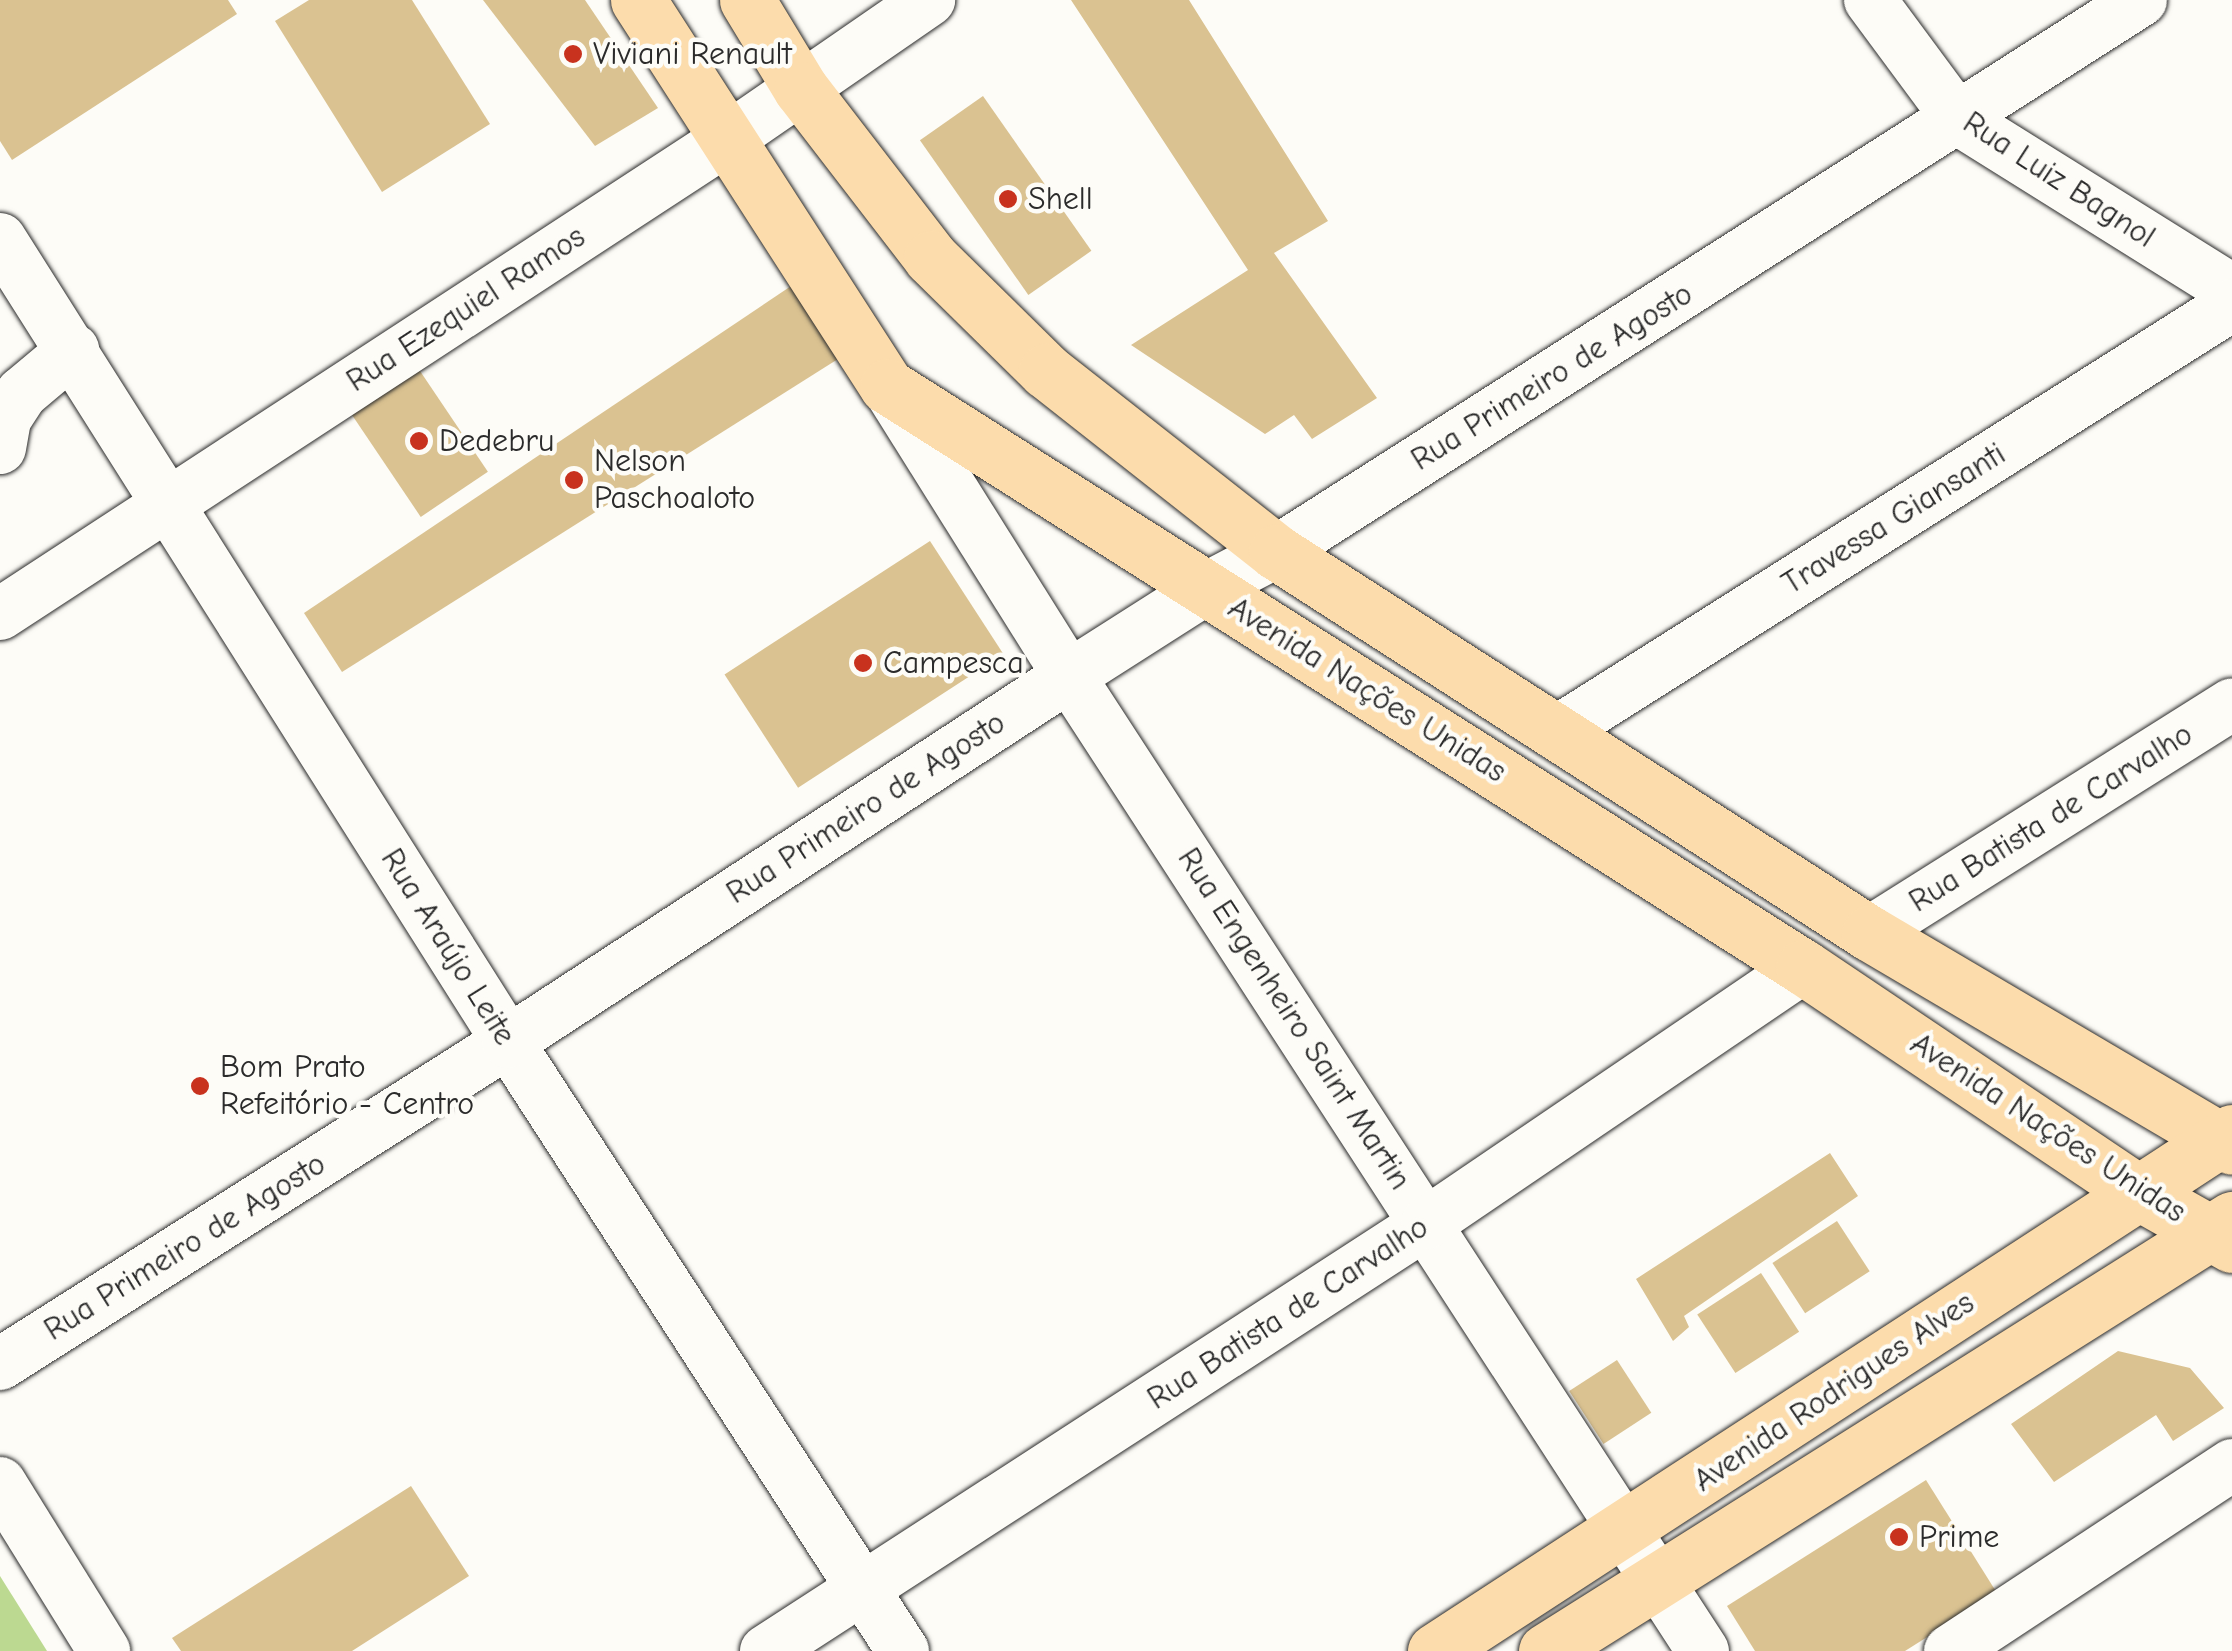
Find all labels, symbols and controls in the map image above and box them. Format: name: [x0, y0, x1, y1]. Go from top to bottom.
place label: Viviani Renault: [593, 35, 792, 73]
marker: Viviani Renault: [562, 43, 584, 65]
street label: Rua Luiz Bagnol: [1956, 104, 2162, 256]
place label: Shell: [1028, 180, 1093, 218]
marker: Shell: [997, 188, 1019, 210]
street label: Rua Ezequiel Ramos: [340, 218, 592, 400]
street label: Rua Primeiro de Agosto: [1404, 275, 1700, 479]
place label: Dedebru: [439, 422, 554, 460]
marker: Dedebru: [408, 430, 430, 452]
street label: Travessa Giansanti: [1775, 435, 2013, 603]
place label: Nelson Paschoaloto: [594, 443, 755, 518]
marker: Nelson Paschoaloto: [563, 469, 585, 491]
street label: Avenida Nações Unidas: [1221, 589, 1513, 791]
place label: Campesca: [883, 644, 1024, 682]
marker: Campesca: [852, 652, 874, 674]
street label: Rua Primeiro de Agosto: [719, 704, 1013, 912]
street label: Rua Batista de Carvalho: [1902, 715, 2200, 921]
street label: Rua Engenheiro Saint Martin: [1169, 841, 1419, 1197]
street label: Rua Araújo Leite: [372, 842, 524, 1052]
street label: Avenida Nações Unidas: [1903, 1025, 2193, 1231]
place label: Bom Prato Refeitório - Centro: [220, 1049, 474, 1124]
marker: Bom Prato Refeitório - Centro: [189, 1075, 211, 1097]
street label: Rua Primeiro de Agosto: [37, 1145, 333, 1349]
street label: Rua Batista de Carvalho: [1140, 1208, 1436, 1418]
street label: Avenida Rodrigues Alves: [1686, 1284, 1982, 1500]
place label: Prime: [1919, 1518, 1999, 1556]
marker: Prime: [1888, 1526, 1910, 1548]

